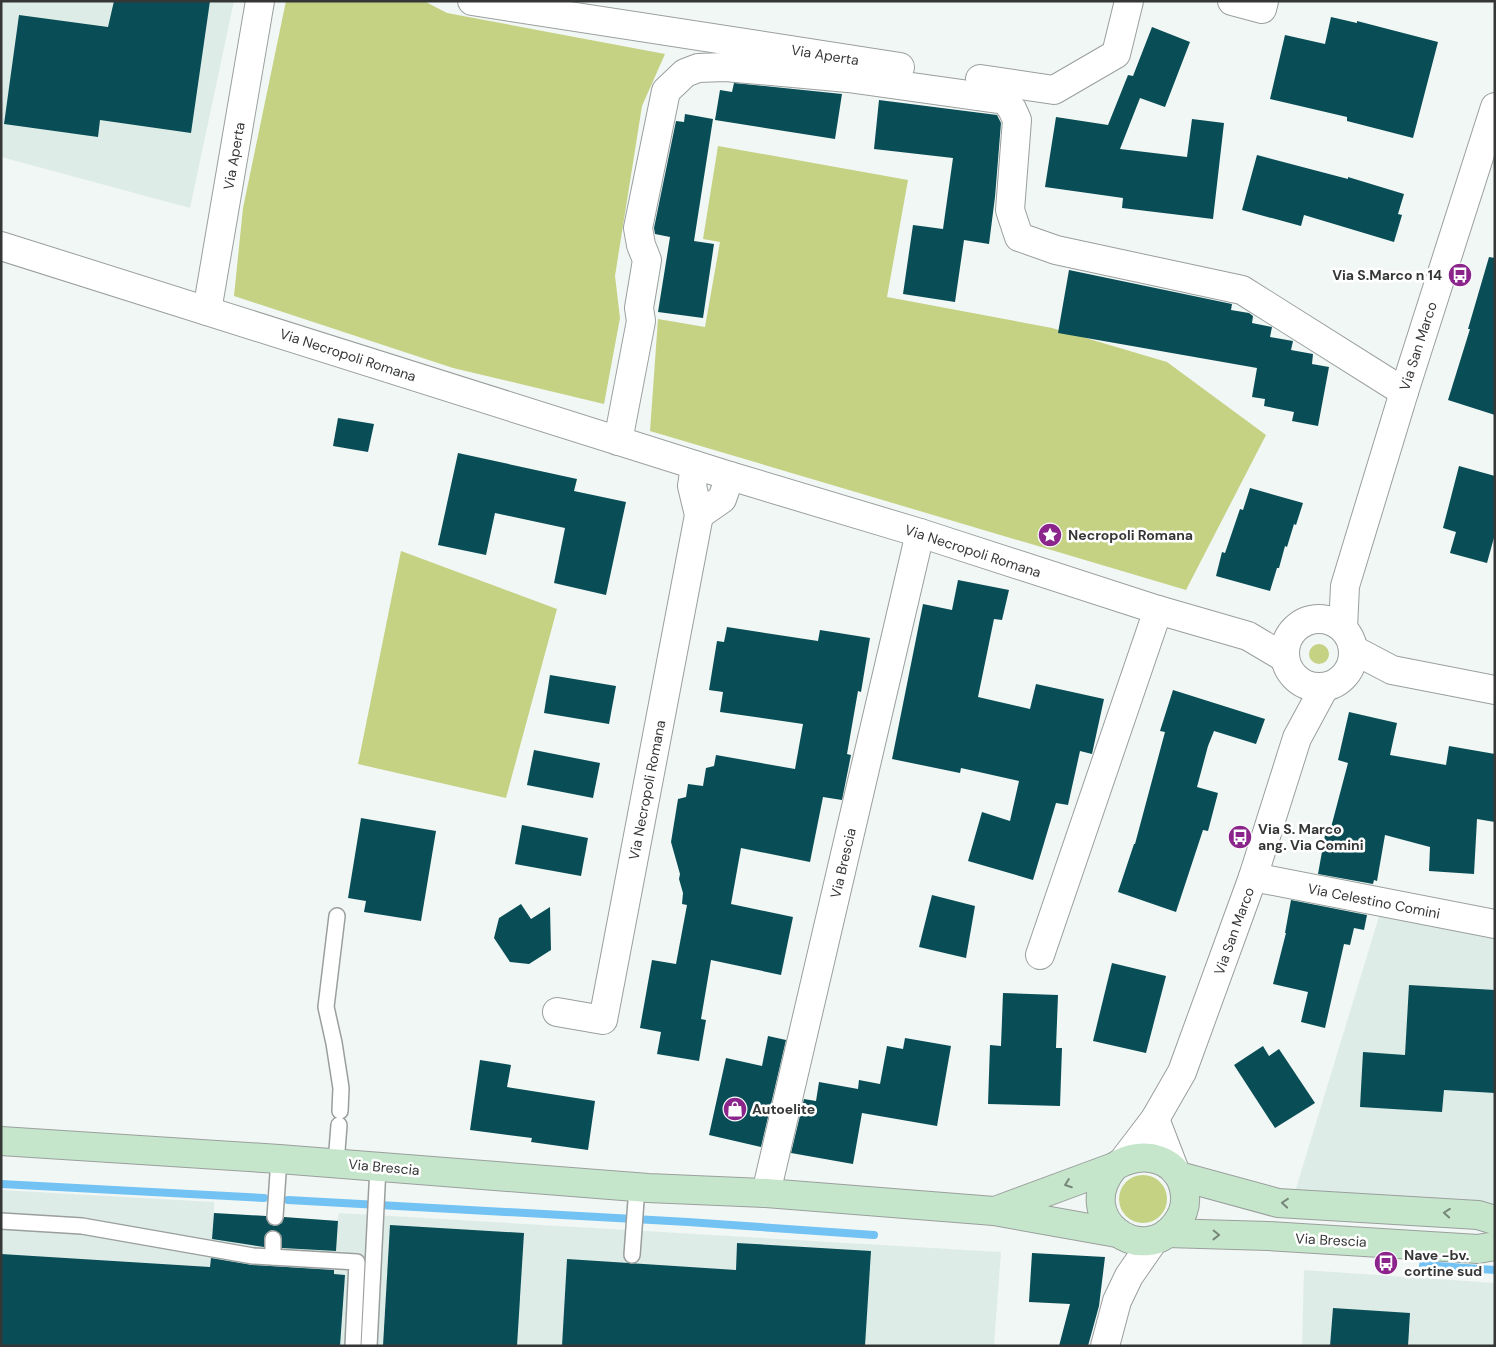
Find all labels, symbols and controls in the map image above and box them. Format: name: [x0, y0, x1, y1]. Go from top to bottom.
street label: Via Aperta: [790, 41, 860, 69]
street label: Via Aperta: [219, 121, 249, 191]
bus stop icon: Via S.Marco n 14: [1447, 262, 1473, 288]
place label: Via S.Marco n 14: [1332, 266, 1442, 284]
street label: Via San Marco: [1395, 299, 1441, 393]
street label: Via Necropoli Romana: [278, 324, 418, 386]
street label: Via Necropoli Romana: [903, 520, 1043, 582]
place icon: Necropoli Romana: [1037, 522, 1063, 548]
place label: Necropoli Romana: [1068, 526, 1193, 544]
street label: Via Necropoli Romana: [625, 719, 669, 861]
place label: Via S. Marco ang. Via Comini: [1258, 820, 1364, 854]
bus stop icon: Via S. Marco ang. Via Comini: [1227, 824, 1253, 850]
street label: Via Brescia: [826, 826, 860, 900]
street label: Via Celestino Comini: [1306, 879, 1442, 923]
street label: Via San Marco: [1210, 885, 1258, 977]
shop icon: Autoelite: [722, 1096, 748, 1122]
place label: Autoelite: [752, 1100, 815, 1118]
street label: Via Brescia: [348, 1155, 420, 1179]
one-way arrow: [1064, 1178, 1073, 1188]
one-way arrow: [1280, 1198, 1288, 1209]
one-way arrow: [1443, 1208, 1451, 1219]
one-way arrow: [1212, 1229, 1220, 1240]
street label: Via Brescia: [1295, 1229, 1367, 1251]
place label: Nave -bv. cortine sud: [1404, 1246, 1482, 1280]
bus stop icon: Nave -bv. cortine sud: [1373, 1250, 1399, 1276]

